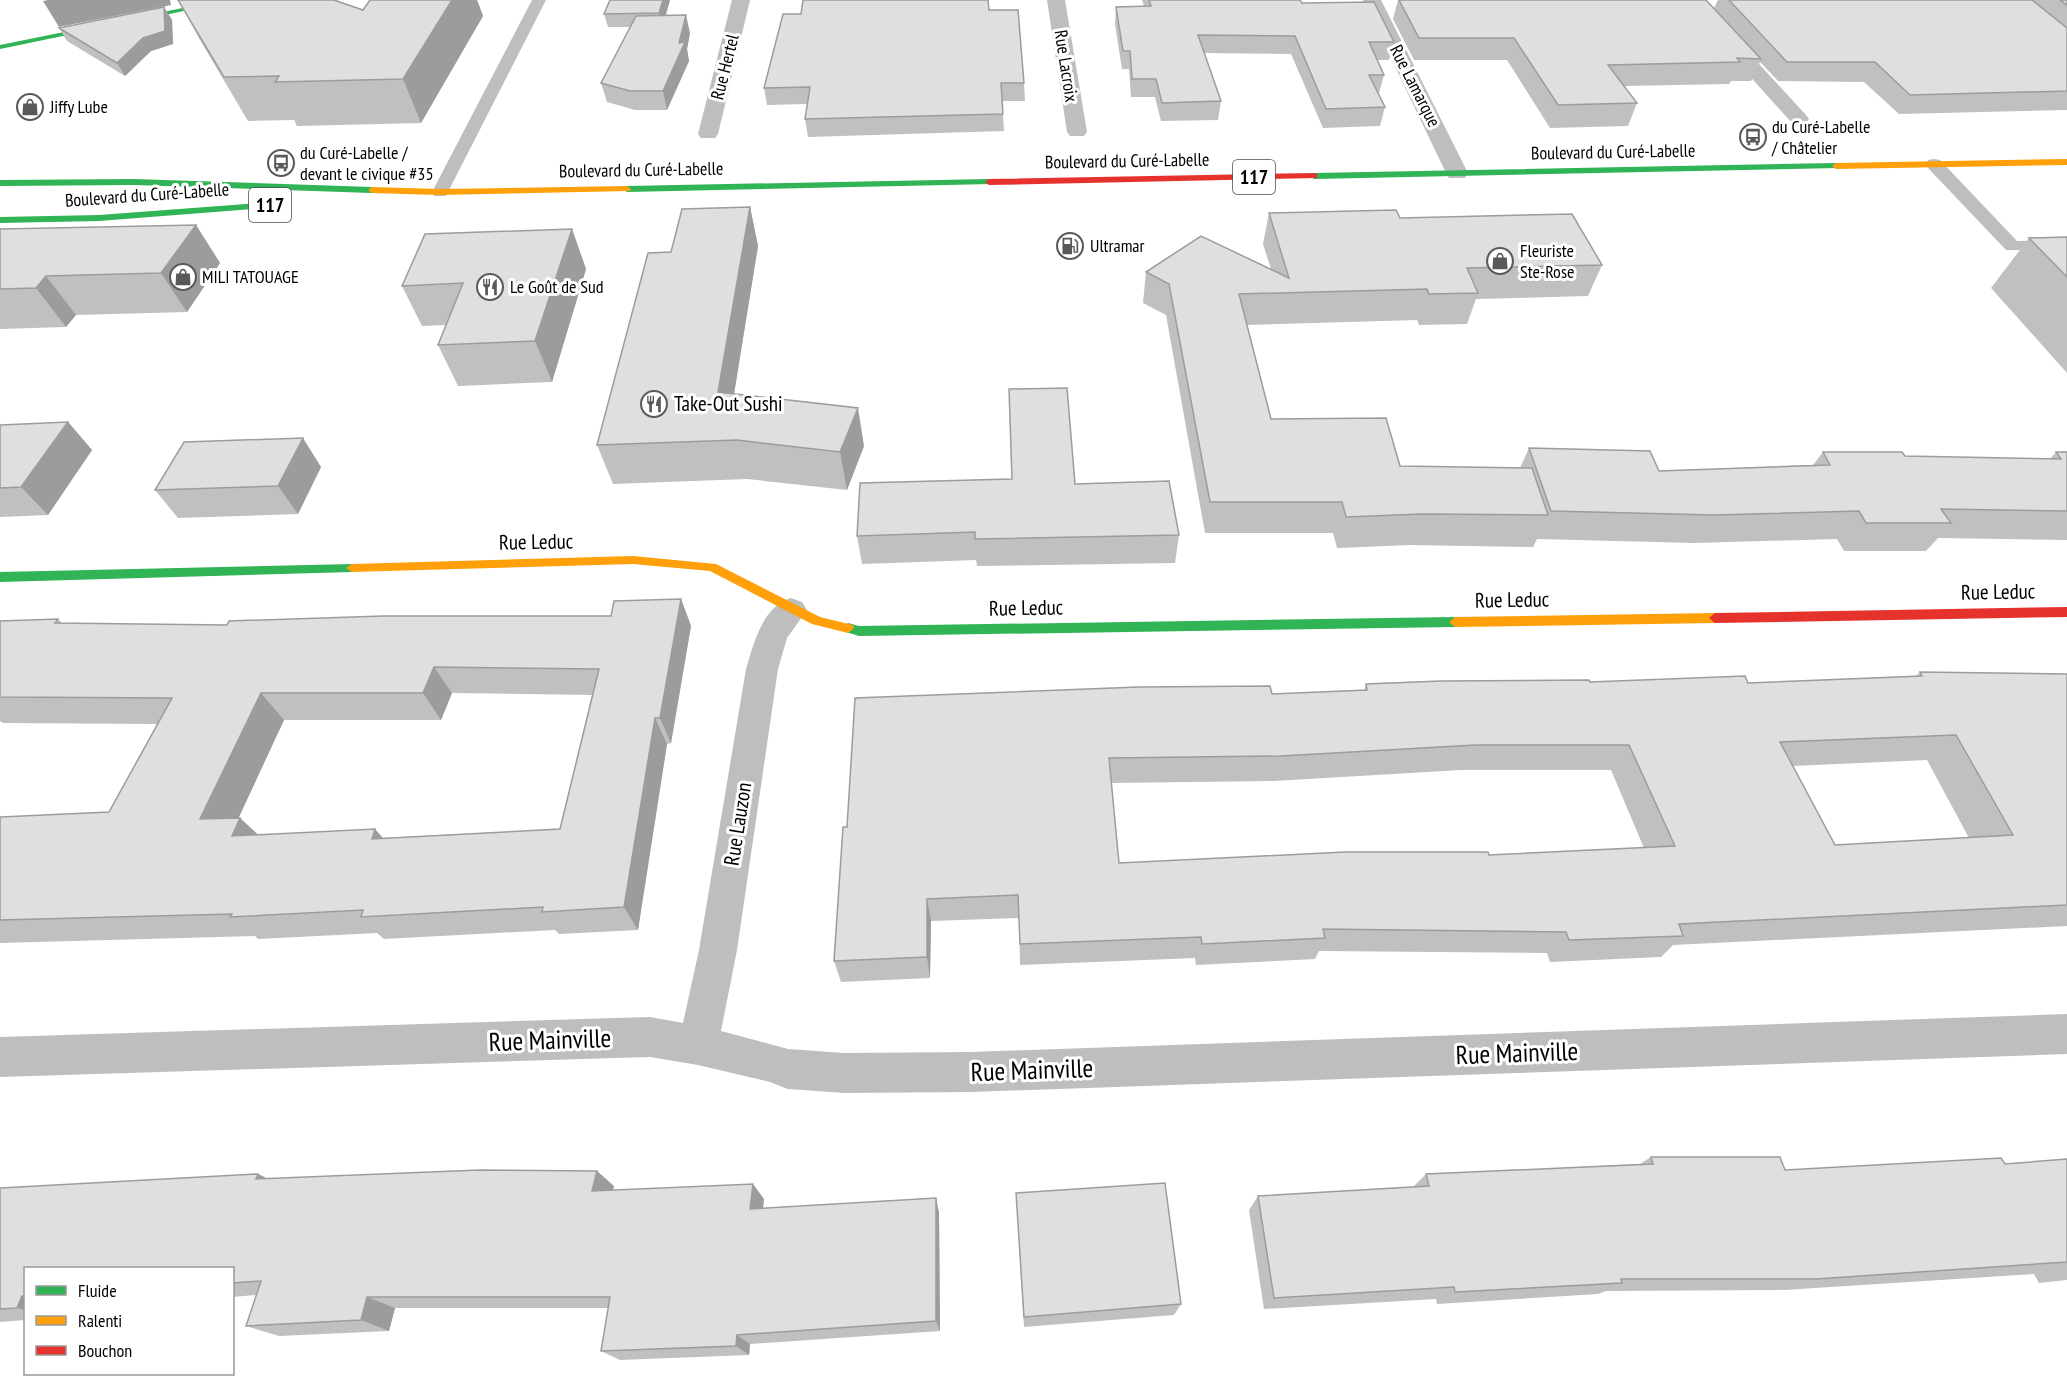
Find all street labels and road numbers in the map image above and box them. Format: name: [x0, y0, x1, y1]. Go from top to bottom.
street label: Rue Lacroix: [1049, 28, 1084, 104]
street label: Rue Hertel: [705, 31, 744, 102]
street label: Rue Lamarque: [1385, 41, 1446, 131]
street label: Boulevard du Curé-Labelle: [1531, 139, 1695, 164]
street label: Boulevard du Curé-Labelle: [1045, 148, 1209, 173]
street label: Boulevard du Curé-Labelle: [559, 157, 723, 182]
road number: 117: [1233, 160, 1275, 194]
street label: Boulevard du Curé-Labelle: [64, 177, 230, 212]
road number: 117: [249, 188, 291, 222]
street label: Rue Leduc: [499, 527, 574, 556]
street label: Rue Leduc: [1961, 577, 2036, 606]
street label: Rue Leduc: [1475, 585, 1550, 614]
street label: Rue Leduc: [989, 593, 1064, 622]
street label: Rue Lauzon: [718, 780, 757, 867]
street label: Rue Mainville: [488, 1021, 612, 1058]
street label: Rue Mainville: [1455, 1034, 1579, 1071]
street label: Rue Mainville: [970, 1051, 1094, 1088]

